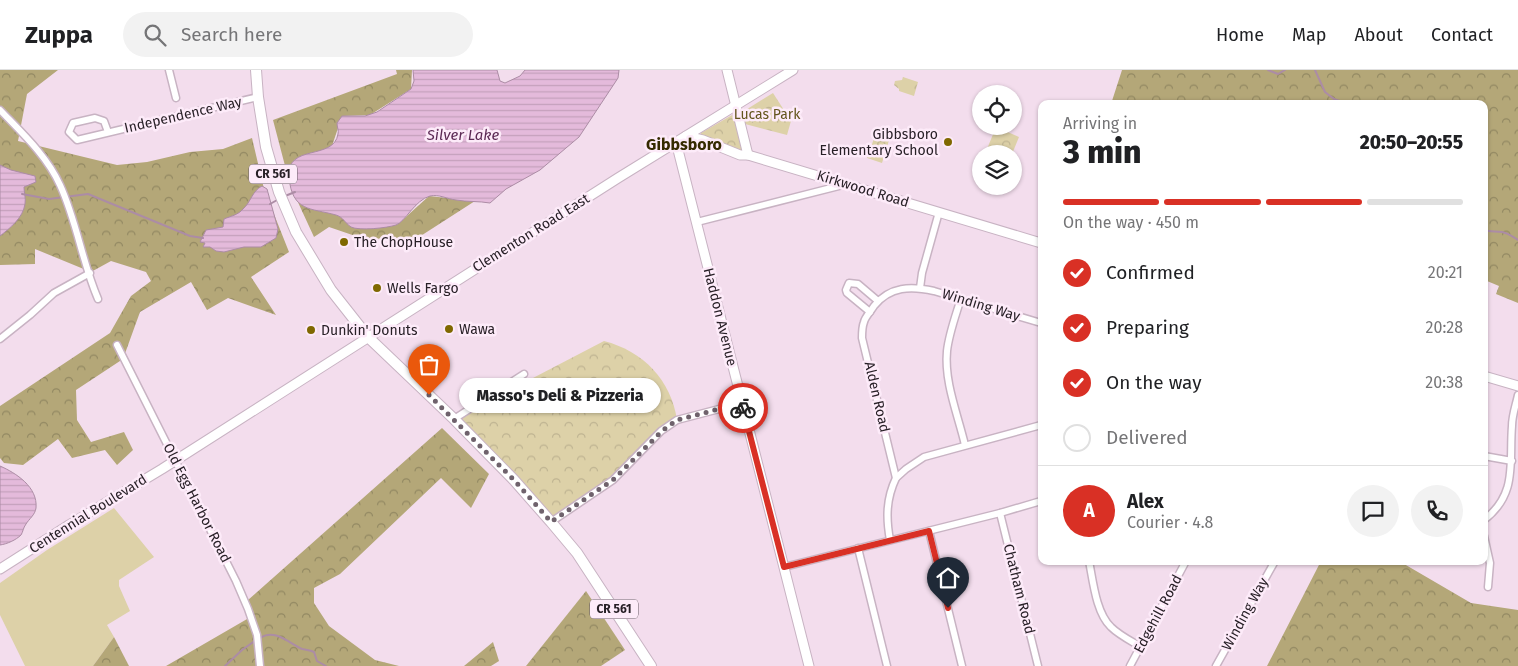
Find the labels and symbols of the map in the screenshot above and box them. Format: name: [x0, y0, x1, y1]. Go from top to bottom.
street label: Independence Way: [123, 93, 243, 137]
park label: Lucas Park: [734, 106, 801, 123]
water label: Silver Lake: [426, 126, 499, 144]
place label: Gibbsboro Elementary School: [820, 126, 938, 159]
district label: Gibbsboro: [646, 135, 722, 154]
marker: Gibbsboro Elementary School: [942, 136, 954, 148]
road number: CR 561: [249, 165, 297, 184]
street label: Kirkwood Road: [815, 167, 911, 211]
street label: Clementon Road East: [469, 190, 593, 276]
place label: The ChopHouse: [354, 234, 453, 251]
marker: The ChopHouse: [338, 236, 350, 248]
street label: Haddon Avenue: [700, 266, 740, 368]
place label: Wells Fargo: [387, 280, 459, 297]
marker: Wells Fargo: [371, 282, 383, 294]
street label: Winding Way: [940, 285, 1022, 325]
place label: Wawa: [459, 321, 495, 338]
place label: Dunkin' Donuts: [321, 322, 418, 339]
marker: Wawa: [443, 323, 455, 335]
marker: Dunkin' Donuts: [305, 324, 317, 336]
pin: [408, 344, 450, 395]
street label: Alden Road: [861, 360, 893, 434]
callout: Masso's Deli & Pizzeria: [459, 378, 662, 412]
courier: [718, 383, 768, 433]
street label: Old Egg Harbor Road: [160, 440, 234, 566]
street label: Centennial Boulevard: [26, 471, 150, 557]
street label: Chatham Road: [1000, 542, 1038, 636]
pin: [927, 557, 969, 608]
street label: Edgehill Road: [1130, 572, 1186, 656]
street label: Winding Way: [1218, 575, 1272, 653]
road number: CR 561: [590, 600, 638, 618]

